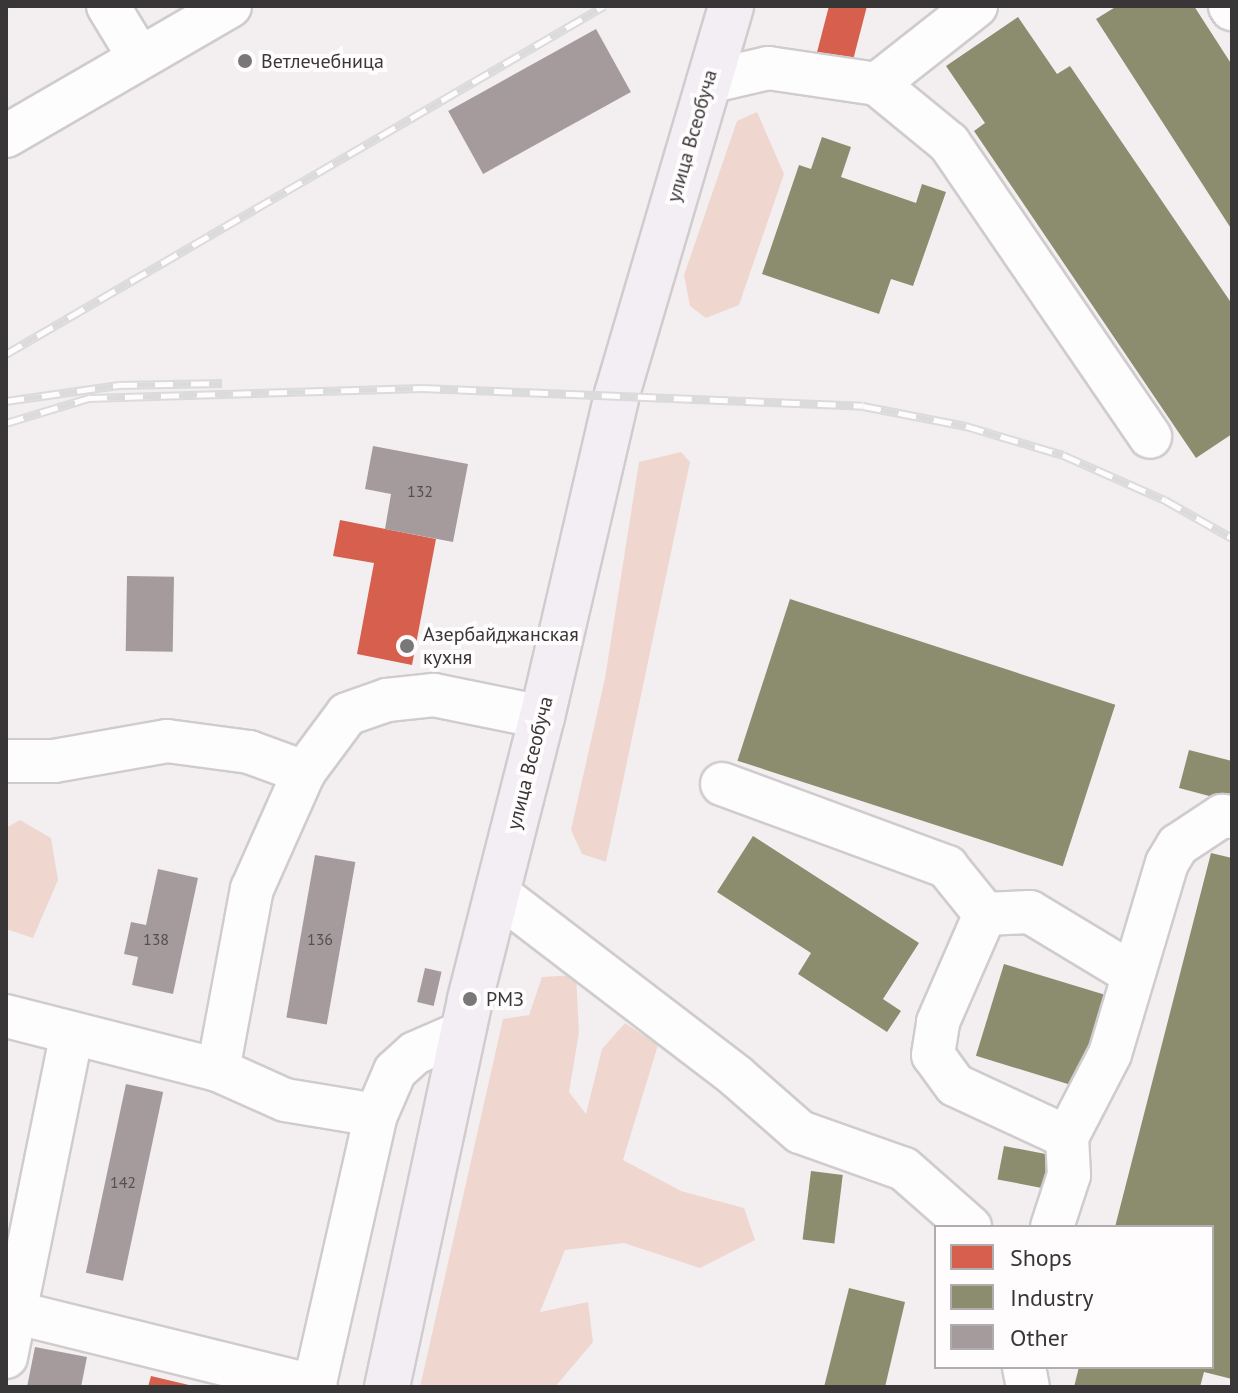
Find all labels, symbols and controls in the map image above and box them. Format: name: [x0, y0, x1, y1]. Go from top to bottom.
place label: Ветлечебница: [261, 49, 384, 73]
marker: Ветлечебница: [236, 52, 254, 70]
street label: улица Всеобуча: [662, 67, 722, 205]
house number: 132: [407, 481, 433, 501]
place label: Азербайджанская кухня: [423, 622, 579, 669]
marker: Азербайджанская кухня: [398, 637, 416, 655]
street label: улица Всеобуча: [502, 694, 558, 832]
house number: 138: [143, 929, 169, 949]
house number: 136: [307, 929, 333, 949]
place label: РМЗ: [486, 987, 524, 1011]
marker: РМЗ: [461, 990, 479, 1008]
house number: 142: [110, 1172, 136, 1192]
legend: [934, 1225, 1214, 1369]
text: Shops: [1010, 1242, 1072, 1273]
text: Industry: [1010, 1282, 1094, 1313]
text: Other: [1010, 1322, 1068, 1353]

